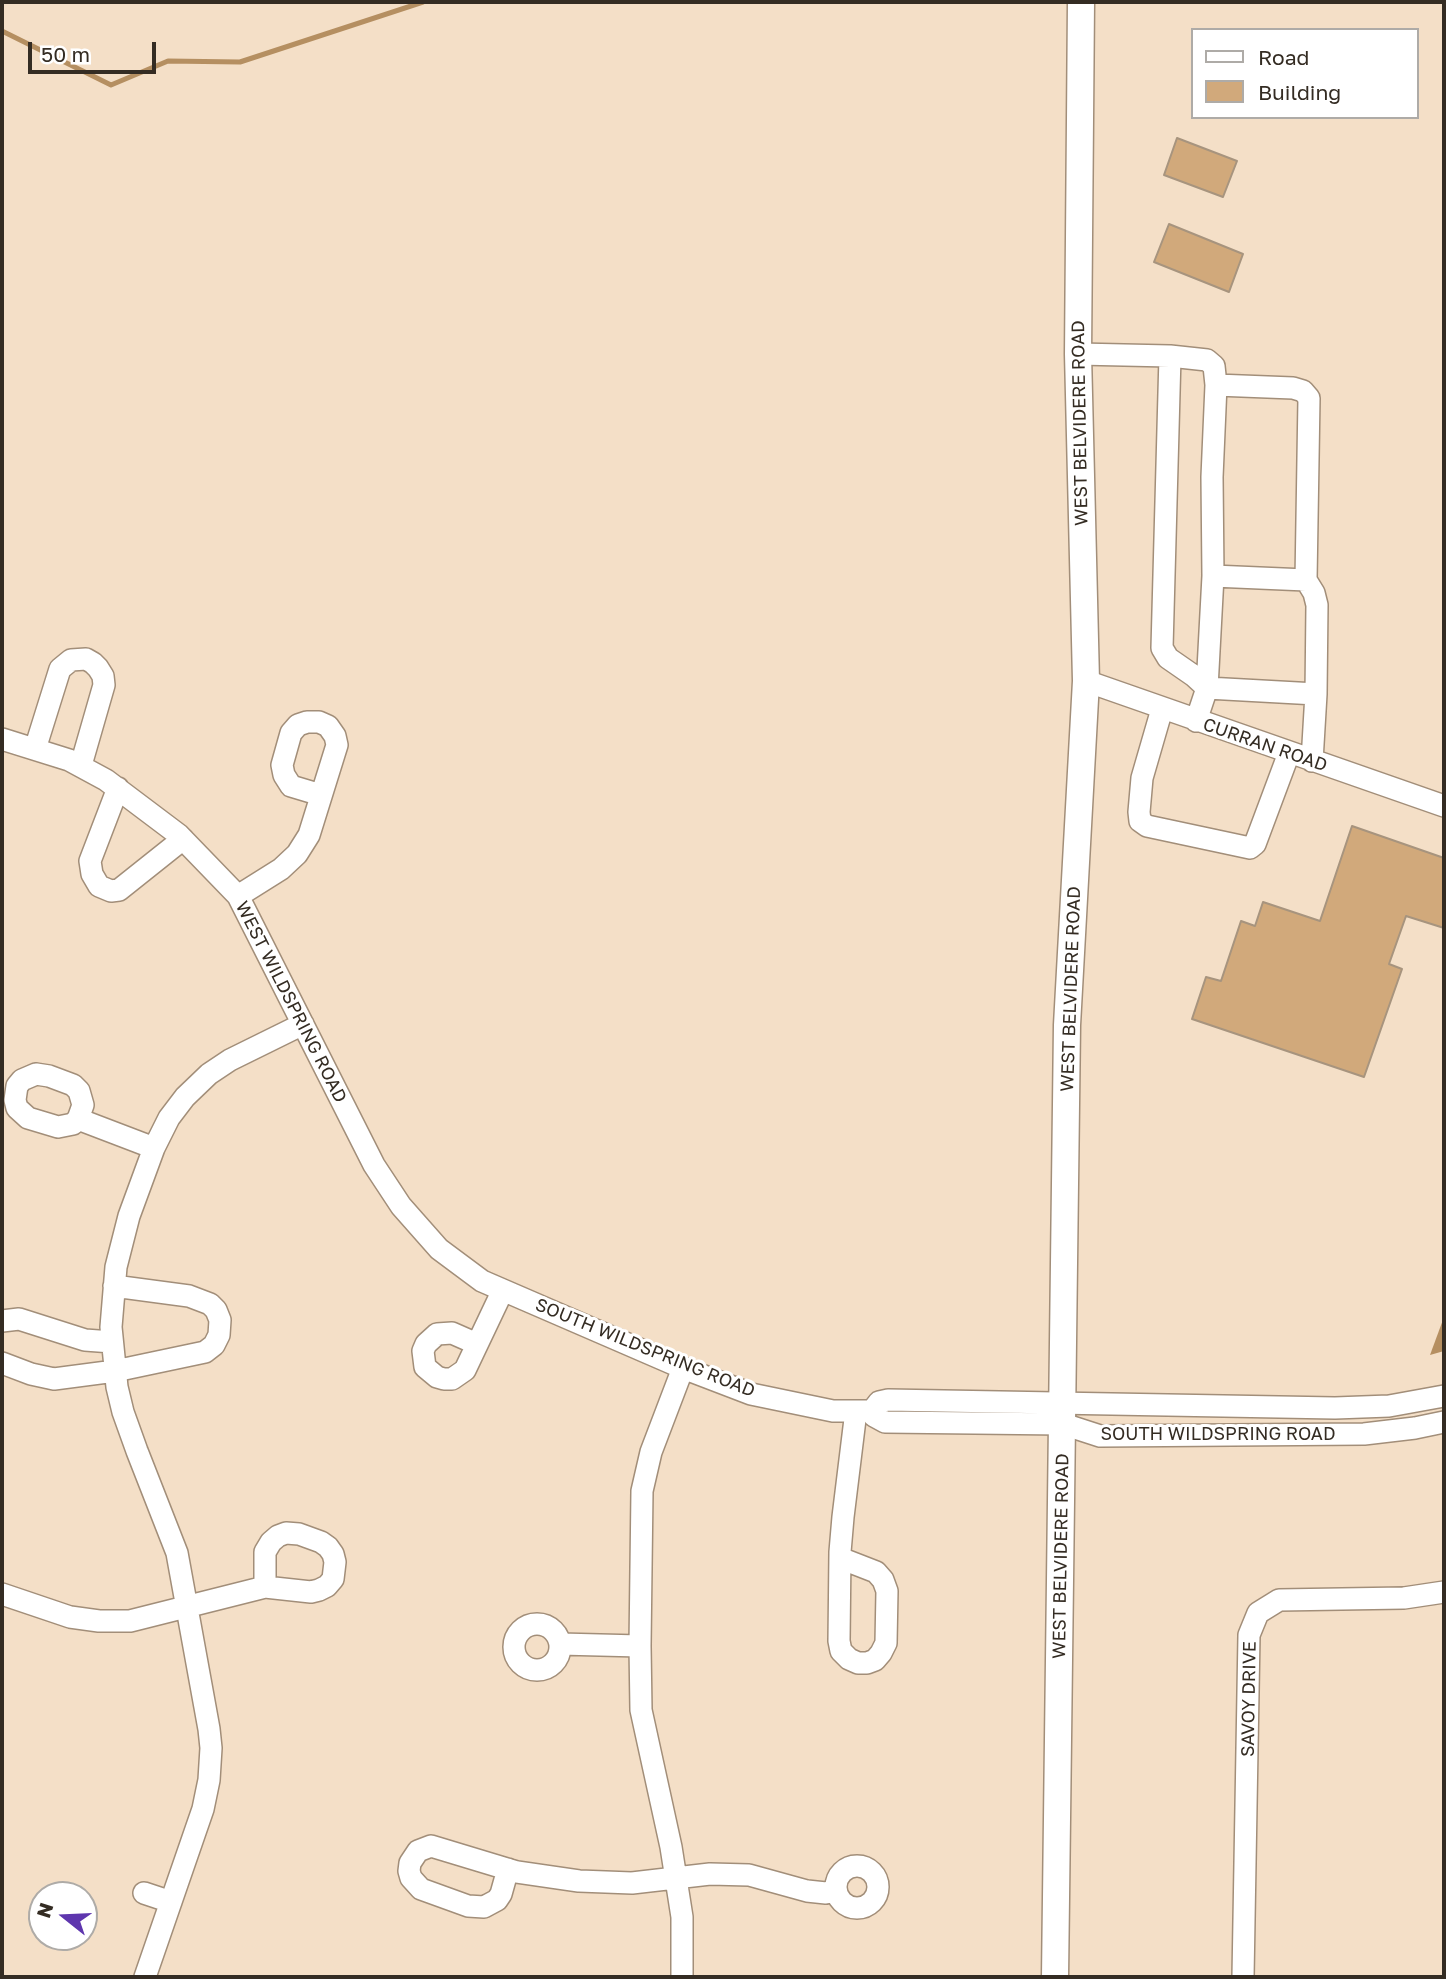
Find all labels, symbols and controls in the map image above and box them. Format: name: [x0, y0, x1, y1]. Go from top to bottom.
scale bar: [32, 28, 159, 72]
legend: [1190, 28, 1418, 119]
text: 50 m: [41, 41, 90, 67]
text: Road: [1258, 44, 1309, 70]
text: Building: [1258, 79, 1341, 105]
street label: WEST BELVIDERE ROAD: [1067, 320, 1093, 526]
street label: CURRAN ROAD: [1200, 714, 1330, 776]
street label: WEST BELVIDERE ROAD: [1057, 886, 1085, 1092]
street label: WEST WILDSPRING ROAD: [231, 898, 351, 1106]
street label: SOUTH WILDSPRING ROAD: [532, 1294, 758, 1402]
street label: SOUTH WILDSPRING ROAD: [1100, 1423, 1336, 1445]
street label: WEST BELVIDERE ROAD: [1048, 1453, 1074, 1659]
street label: SAVOY DRIVE: [1237, 1641, 1261, 1757]
north arrow: [28, 1881, 98, 1951]
text: N: [31, 1900, 58, 1920]

